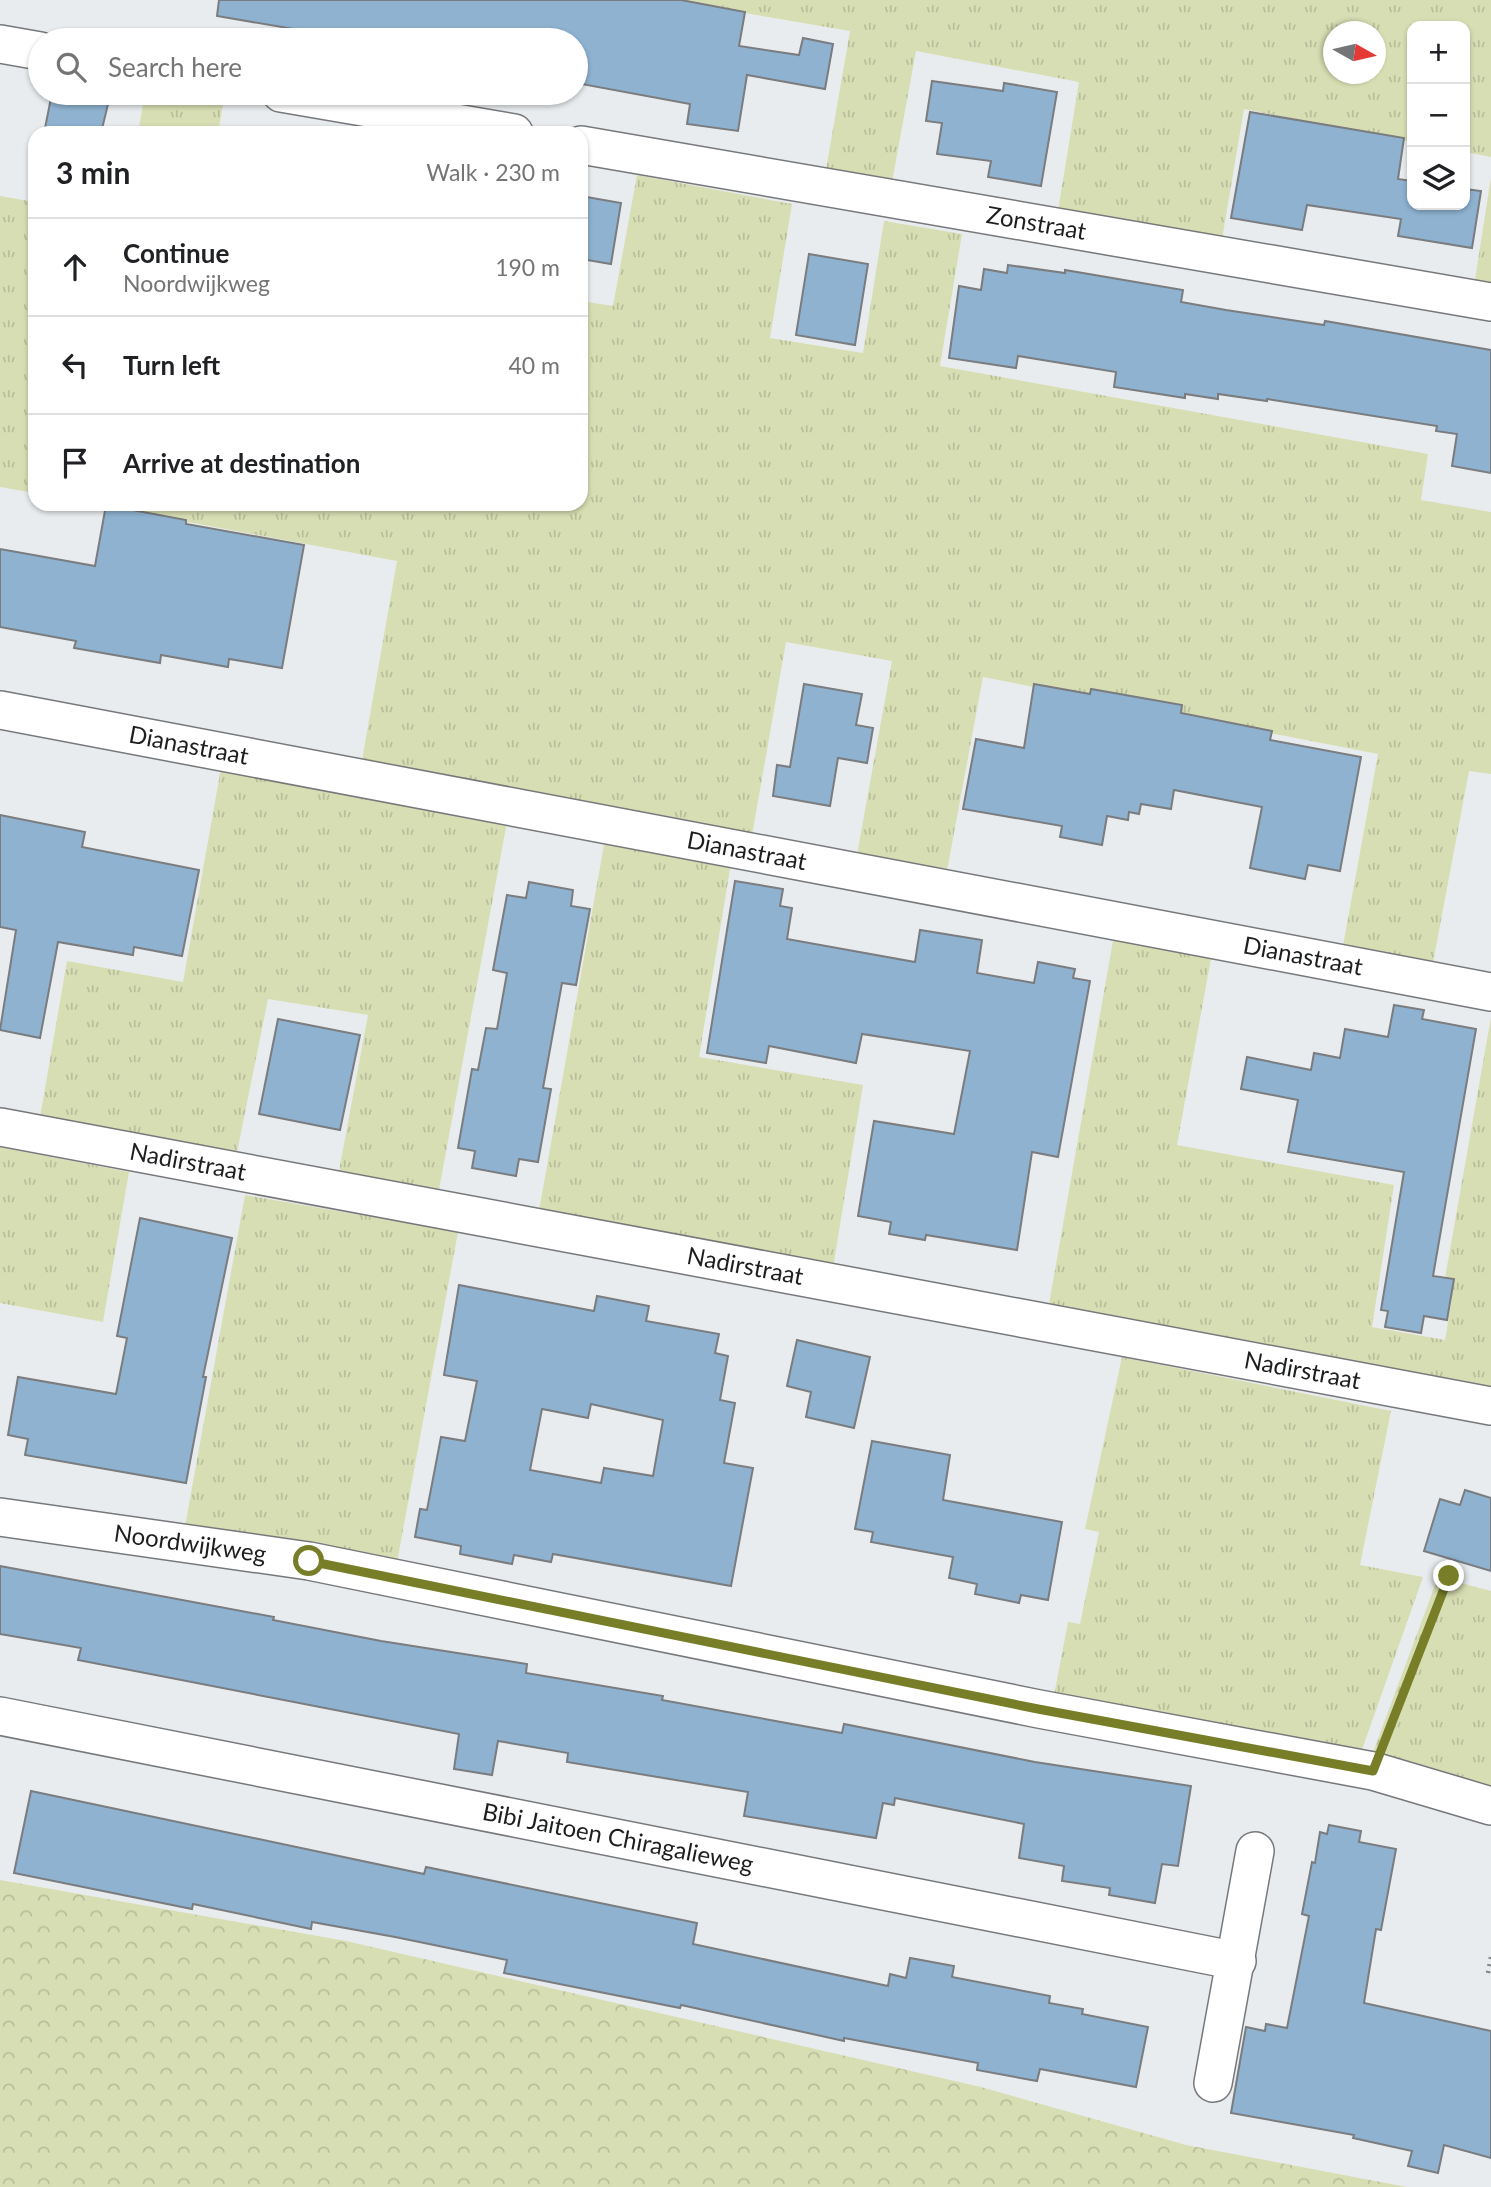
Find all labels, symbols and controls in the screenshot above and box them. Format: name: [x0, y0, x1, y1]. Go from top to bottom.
north arrow: [1323, 21, 1386, 84]
map controls: [1407, 21, 1470, 210]
button: +: [1407, 21, 1470, 84]
search box: [28, 28, 588, 105]
icon: search: [52, 48, 90, 86]
text: Search here: [108, 51, 242, 83]
button: −: [1407, 84, 1470, 147]
button: layers: [1407, 147, 1470, 210]
text: 3 min: [56, 154, 130, 190]
text: Walk · 230 m: [426, 158, 560, 186]
street label: Zonstraat: [984, 199, 1089, 245]
text: Continue: [123, 237, 229, 269]
icon: ahead: [56, 248, 94, 286]
text: 190 m: [495, 253, 560, 281]
text: Noordwijkweg: [123, 269, 270, 297]
icon: left: [56, 346, 94, 384]
text: Turn left: [123, 349, 220, 381]
text: 40 m: [509, 351, 560, 379]
icon: arrive: [56, 444, 94, 482]
text: Arrive at destination: [123, 447, 360, 479]
street label: Dianastraat: [127, 719, 251, 770]
street label: Dianastraat: [685, 824, 810, 875]
street label: Dianastraat: [1241, 929, 1366, 981]
street label: Nadirstraat: [128, 1136, 249, 1186]
street label: Nadirstraat: [685, 1240, 806, 1290]
street label: Nadirstraat: [1242, 1344, 1364, 1394]
street label: Noordwijkweg: [112, 1517, 268, 1568]
route start: [293, 1545, 324, 1576]
route end: [1433, 1560, 1464, 1591]
street label: Bibi Jaitoen Chiragalieweg: [480, 1796, 756, 1878]

